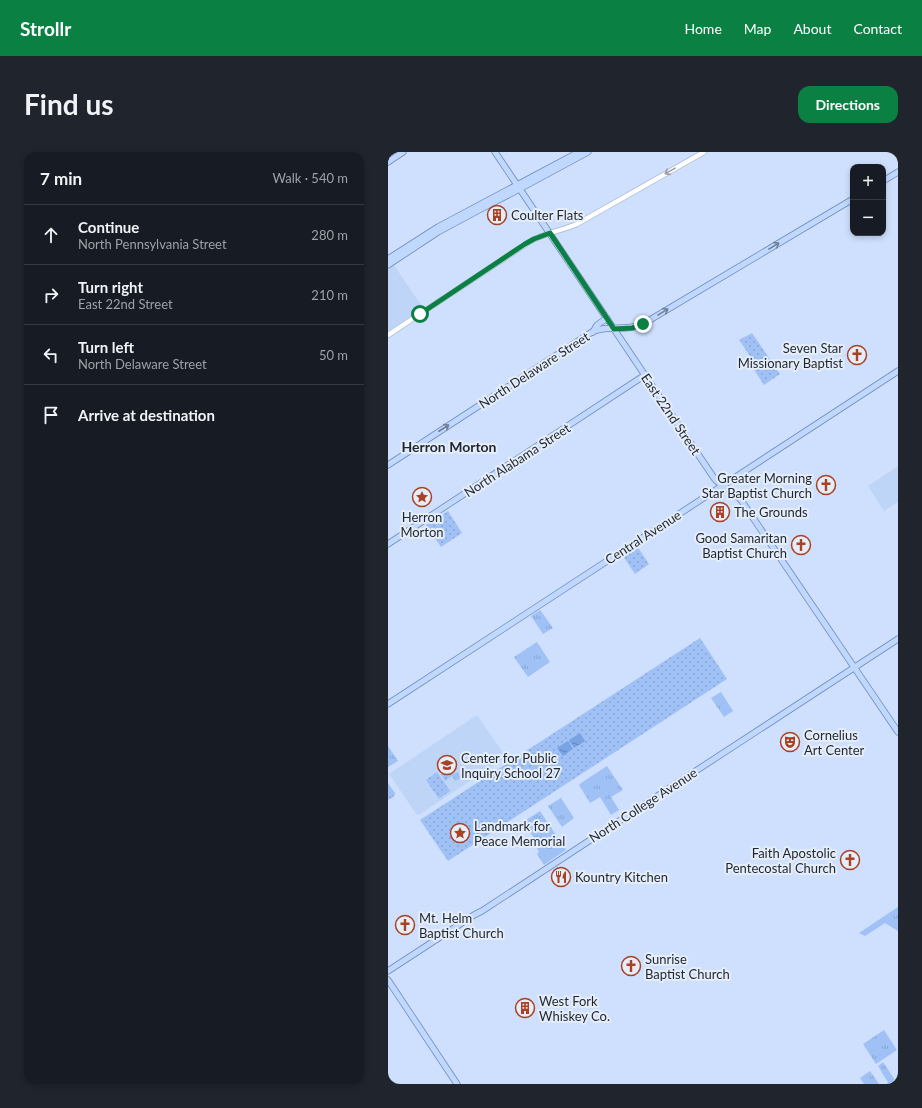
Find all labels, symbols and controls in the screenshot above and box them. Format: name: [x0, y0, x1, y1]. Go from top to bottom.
text: Strollr: [20, 17, 71, 40]
text: Home: [684, 20, 722, 37]
text: Map: [744, 20, 771, 37]
text: About: [793, 20, 831, 37]
text: Contact: [853, 20, 902, 37]
button: Directions: [798, 86, 898, 123]
text: Find us: [24, 87, 114, 121]
map controls: [850, 164, 886, 236]
button: +: [850, 164, 886, 200]
text: 7 min: [40, 168, 82, 189]
one-way arrow: [665, 168, 677, 176]
text: Walk · 540 m: [272, 170, 348, 186]
button: −: [850, 200, 886, 236]
building icon: Coulter Flats: [486, 204, 508, 226]
place label: Coulter Flats: [511, 207, 584, 223]
text: Continue: [78, 218, 139, 236]
icon: ahead: [40, 224, 62, 246]
text: 280 m: [311, 227, 348, 243]
text: North Pennsylvania Street: [78, 236, 227, 252]
one-way arrow: [768, 241, 780, 249]
text: Turn right: [78, 278, 143, 296]
icon: right: [40, 284, 62, 306]
text: 210 m: [311, 287, 348, 303]
text: East 22nd Street: [78, 296, 173, 312]
route start: [411, 305, 429, 323]
one-way arrow: [657, 308, 669, 316]
route end: [634, 315, 652, 333]
street label: North Delaware Street: [476, 328, 593, 412]
text: Turn left: [78, 338, 134, 356]
place label: Seven Star Missionary Baptist: [738, 340, 843, 371]
icon: left: [40, 344, 62, 366]
church icon: Seven Star Missionary Baptist: [846, 344, 868, 366]
text: 50 m: [319, 347, 348, 363]
text: North Delaware Street: [78, 356, 207, 372]
street label: East 22nd Street: [638, 370, 704, 458]
icon: arrive: [40, 404, 62, 426]
text: Arrive at destination: [78, 406, 215, 424]
street label: North Alabama Street: [461, 420, 573, 500]
one-way arrow: [438, 424, 450, 432]
district label: Herron Morton: [402, 438, 497, 455]
place label: Greater Morning Star Baptist Church: [702, 470, 812, 501]
church icon: Greater Morning Star Baptist Church: [815, 474, 837, 496]
place icon: Herron Morton: [411, 486, 433, 508]
building icon: The Grounds: [709, 501, 731, 523]
place label: The Grounds: [734, 504, 808, 520]
street label: Central Avenue: [602, 506, 684, 567]
place label: Herron Morton: [400, 509, 444, 540]
place label: Good Samaritan Baptist Church: [695, 530, 787, 561]
church icon: Good Samaritan Baptist Church: [790, 534, 812, 556]
place label: Cornelius Art Center: [804, 727, 865, 758]
theatre icon: Cornelius Art Center: [779, 731, 801, 753]
place label: Center for Public Inquiry School 27: [461, 750, 561, 781]
school or university icon: Center for Public Inquiry School 27: [436, 754, 458, 776]
street label: North College Avenue: [586, 764, 700, 846]
place label: Landmark for Peace Memorial: [474, 818, 565, 849]
place icon: Landmark for Peace Memorial: [449, 822, 471, 844]
place label: Faith Apostolic Pentecostal Church: [725, 845, 836, 876]
church icon: Faith Apostolic Pentecostal Church: [839, 849, 861, 871]
restaurant icon: Kountry Kitchen: [550, 866, 572, 888]
place label: Kountry Kitchen: [575, 869, 668, 885]
place label: Mt. Helm Baptist Church: [419, 910, 504, 941]
church icon: Mt. Helm Baptist Church: [394, 914, 416, 936]
place label: Sunrise Baptist Church: [645, 951, 730, 982]
church icon: Sunrise Baptist Church: [620, 955, 642, 977]
place label: West Fork Whiskey Co.: [539, 993, 610, 1024]
building icon: West Fork Whiskey Co.: [514, 997, 536, 1019]

